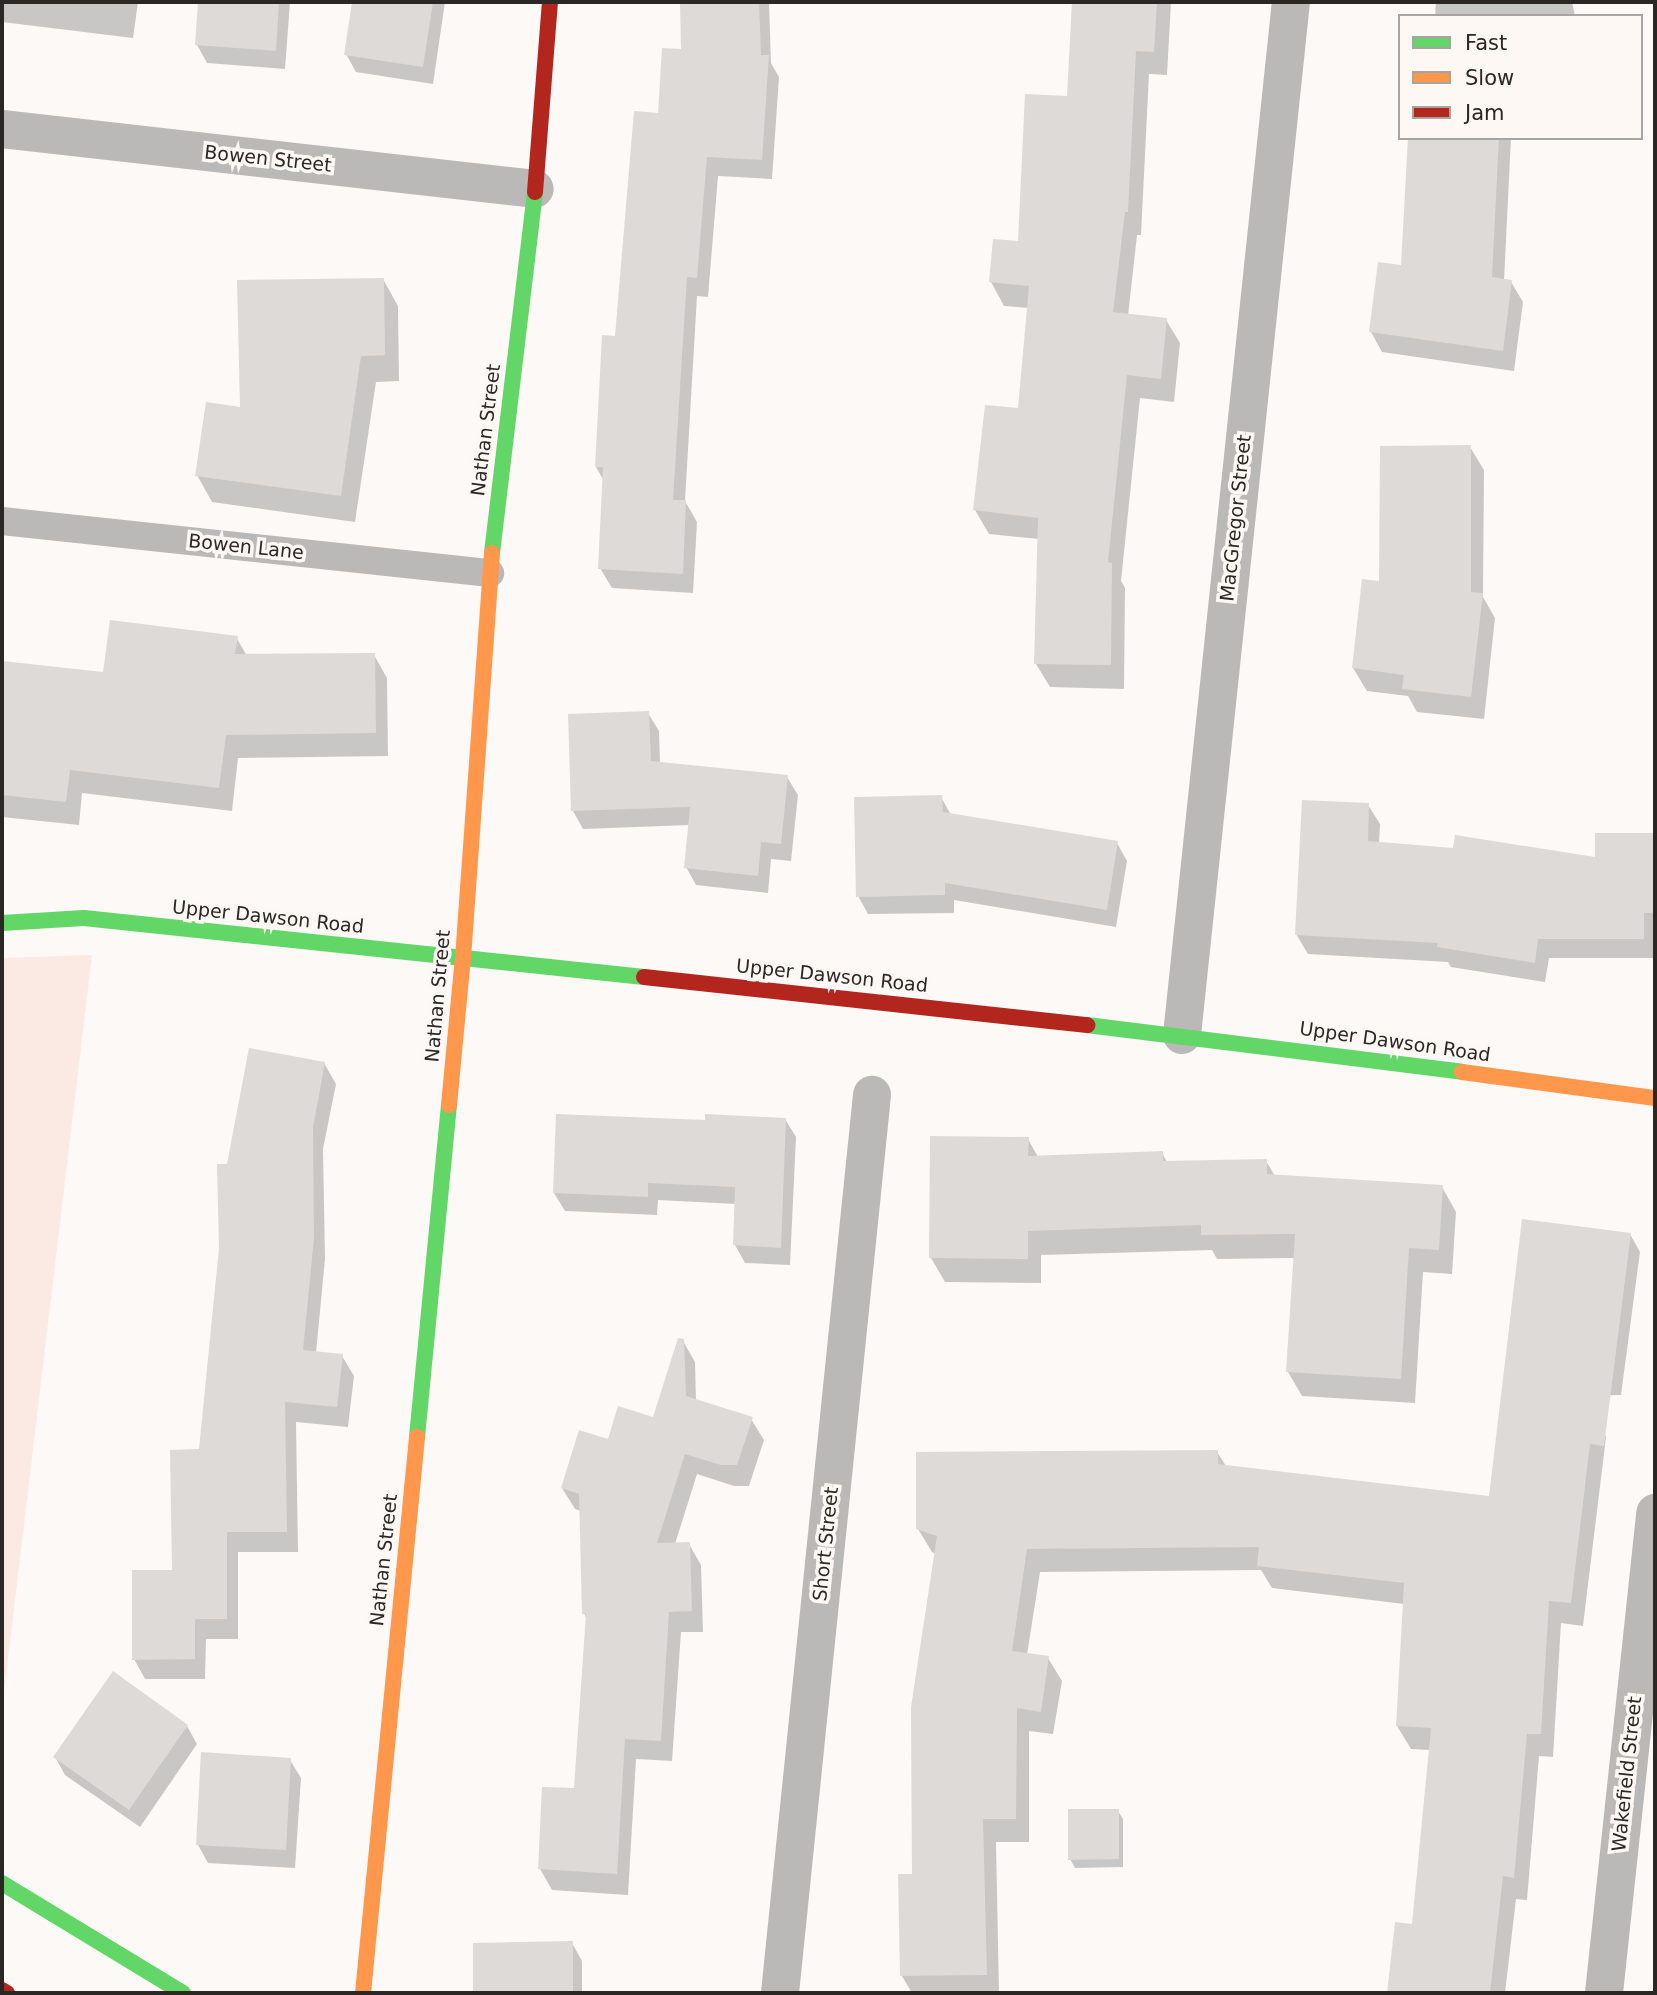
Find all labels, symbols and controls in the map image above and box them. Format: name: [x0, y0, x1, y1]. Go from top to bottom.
legend: [1398, 14, 1643, 140]
text: Fast: [1465, 31, 1507, 55]
text: Slow: [1465, 66, 1514, 90]
text: Jam: [1465, 101, 1505, 125]
street label: Bowen Street: [203, 141, 333, 177]
street label: Nathan Street: [467, 363, 505, 497]
street label: MacGregor Street: [1216, 433, 1256, 603]
street label: Bowen Lane: [187, 530, 305, 564]
street label: Upper Dawson Road: [171, 896, 365, 938]
street label: Nathan Street: [421, 929, 455, 1063]
street label: Upper Dawson Road: [735, 955, 929, 997]
street label: Upper Dawson Road: [1298, 1017, 1492, 1067]
street label: Short Street: [809, 1486, 843, 1602]
street label: Nathan Street: [366, 1493, 402, 1627]
street label: Wakefield Street: [1608, 1695, 1646, 1853]

